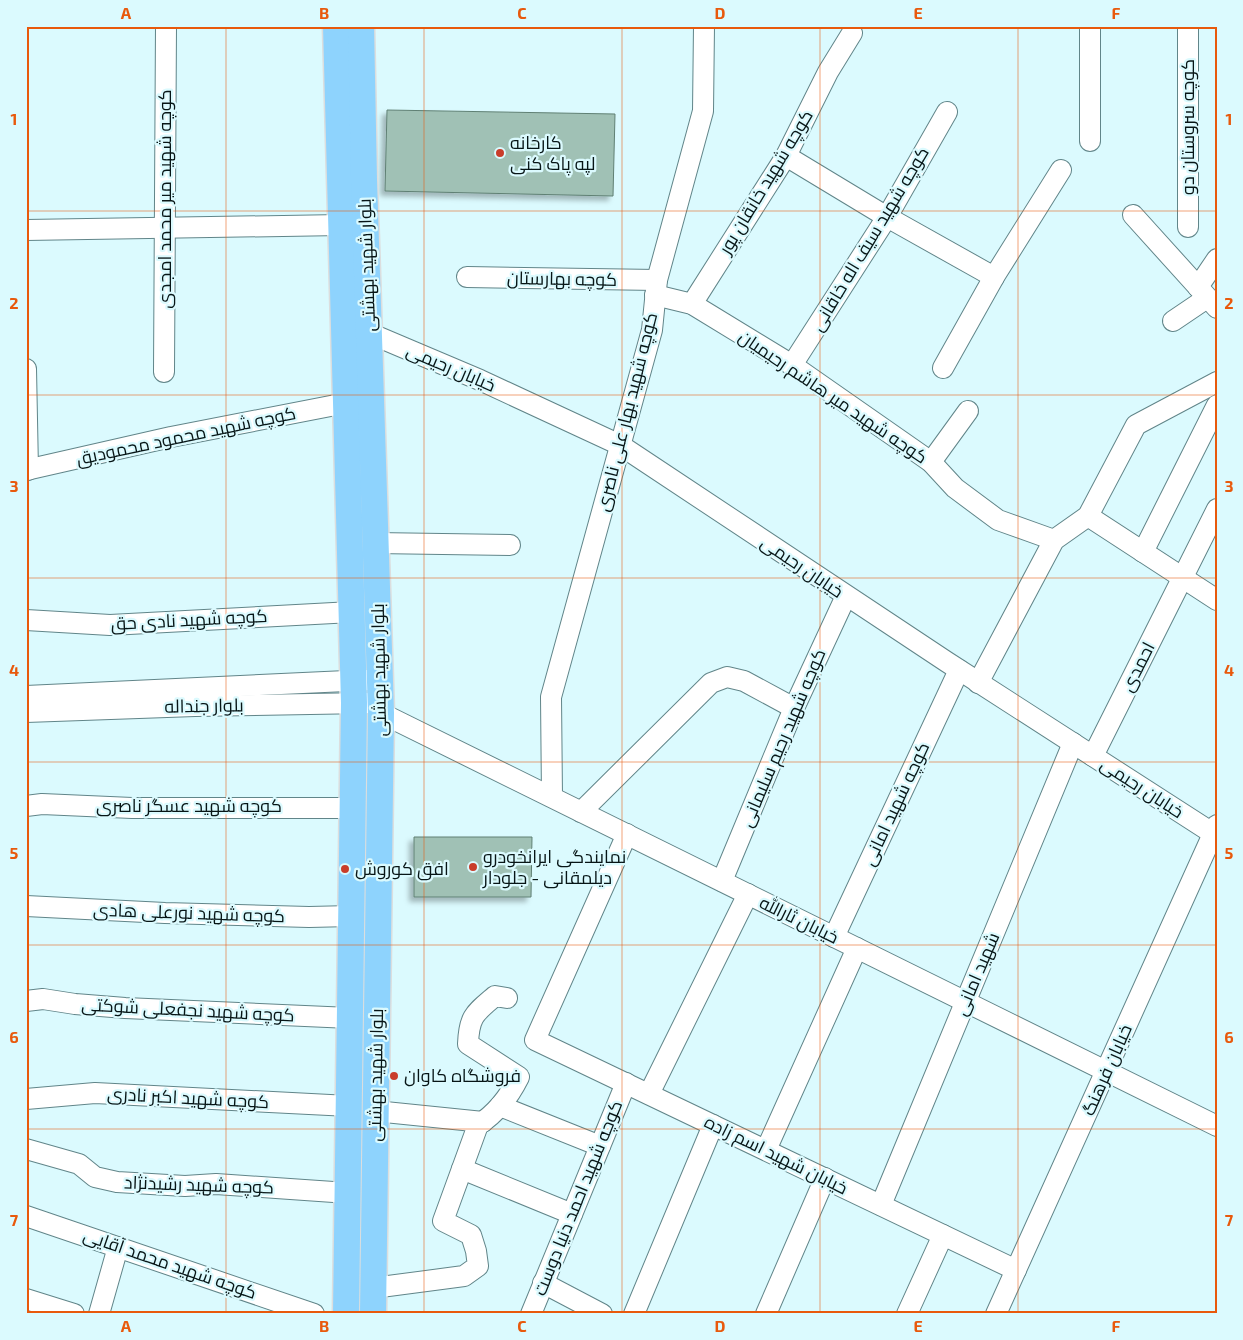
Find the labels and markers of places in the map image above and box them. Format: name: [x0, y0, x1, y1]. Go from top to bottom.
place label: کارخانه لپه پاک کنی: [510, 131, 595, 176]
marker: کارخانه لپه پاک کنی: [494, 147, 506, 159]
place label: نمایندگی ایرانخودرو دیلمقانی - جلودار: [482, 845, 626, 889]
place label: افق کوروش: [355, 857, 449, 881]
marker: نمایندگی ایرانخودرو دیلمقانی - جلودار: [467, 861, 479, 873]
marker: افق کوروش: [339, 863, 351, 875]
place label: فروشگاه کاوان: [404, 1064, 521, 1087]
marker: فروشگاه کاوان: [388, 1070, 400, 1082]

